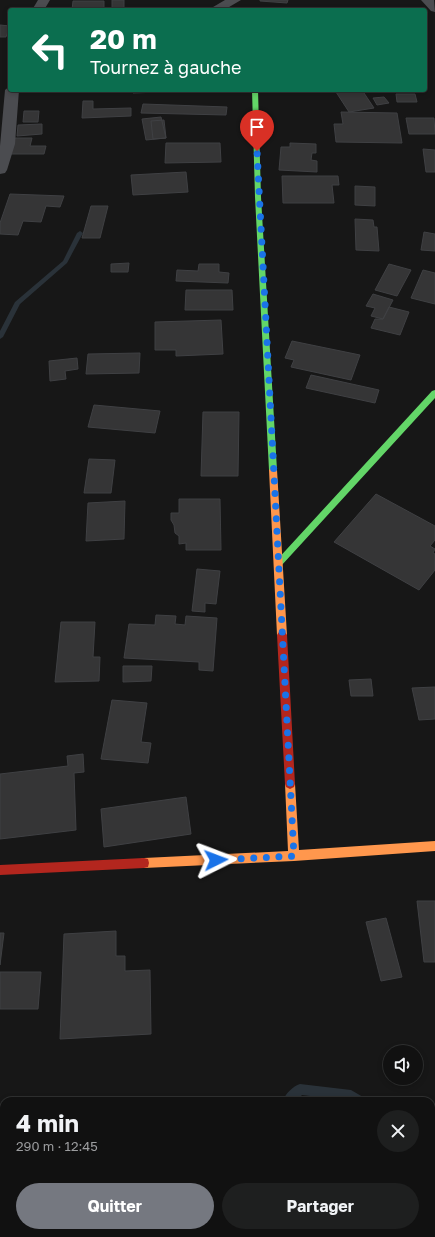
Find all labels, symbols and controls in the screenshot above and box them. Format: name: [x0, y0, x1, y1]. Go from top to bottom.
text: 20 m: [90, 22, 157, 55]
icon: left: [24, 24, 76, 76]
text: Tournez à gauche: [90, 56, 242, 78]
pin: [240, 110, 274, 151]
icon: arrive: [246, 116, 268, 138]
position arrow: [195, 839, 237, 881]
map controls: [383, 1045, 423, 1085]
button: sound: [383, 1045, 423, 1085]
text: 4 min: [16, 1108, 79, 1137]
button: close: [377, 1110, 419, 1152]
text: 290 m · 12:45: [16, 1138, 98, 1154]
button: Quitter: [16, 1183, 214, 1229]
button: Partager: [222, 1183, 419, 1229]

